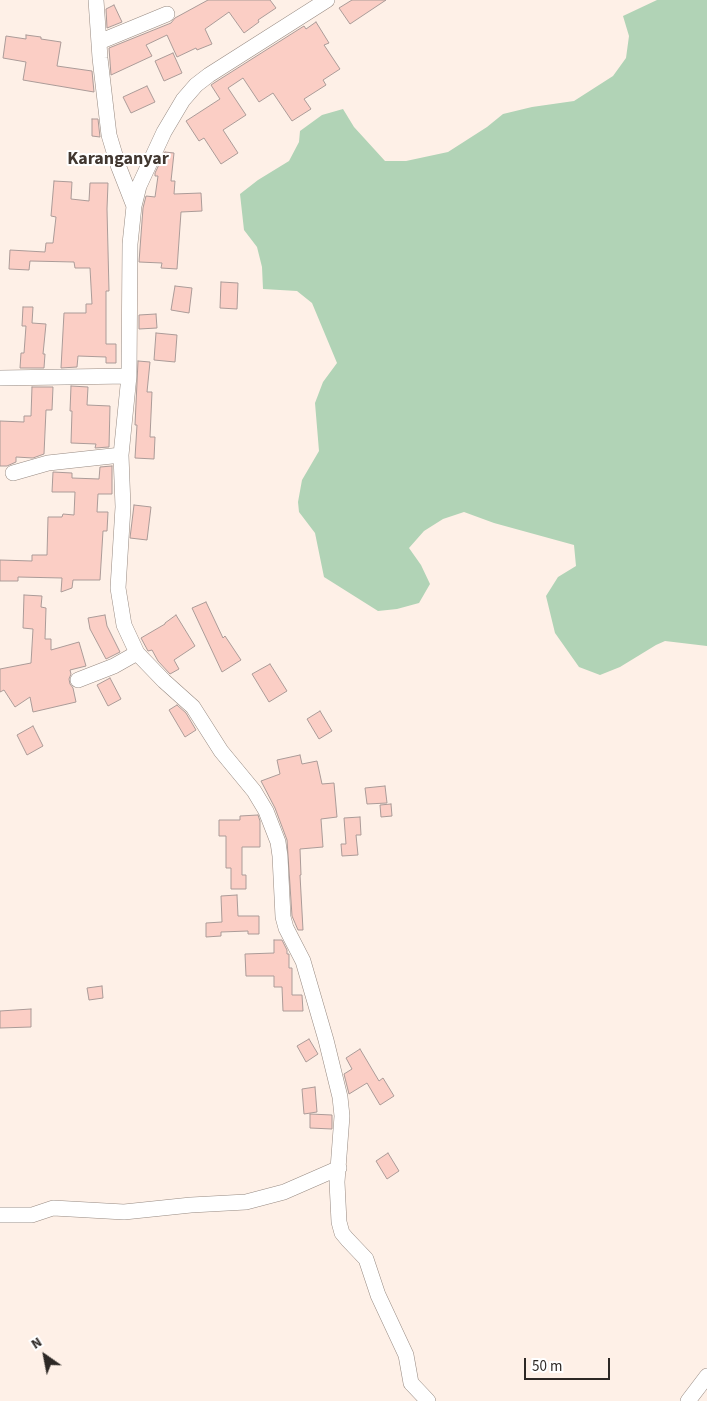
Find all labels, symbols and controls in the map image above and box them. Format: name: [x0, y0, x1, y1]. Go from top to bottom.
district label: Karanganyar: [67, 149, 169, 171]
north arrow: [20, 1331, 70, 1381]
text: N: [27, 1332, 46, 1354]
scale bar: [527, 1348, 613, 1380]
text: 50 m: [532, 1356, 562, 1377]

